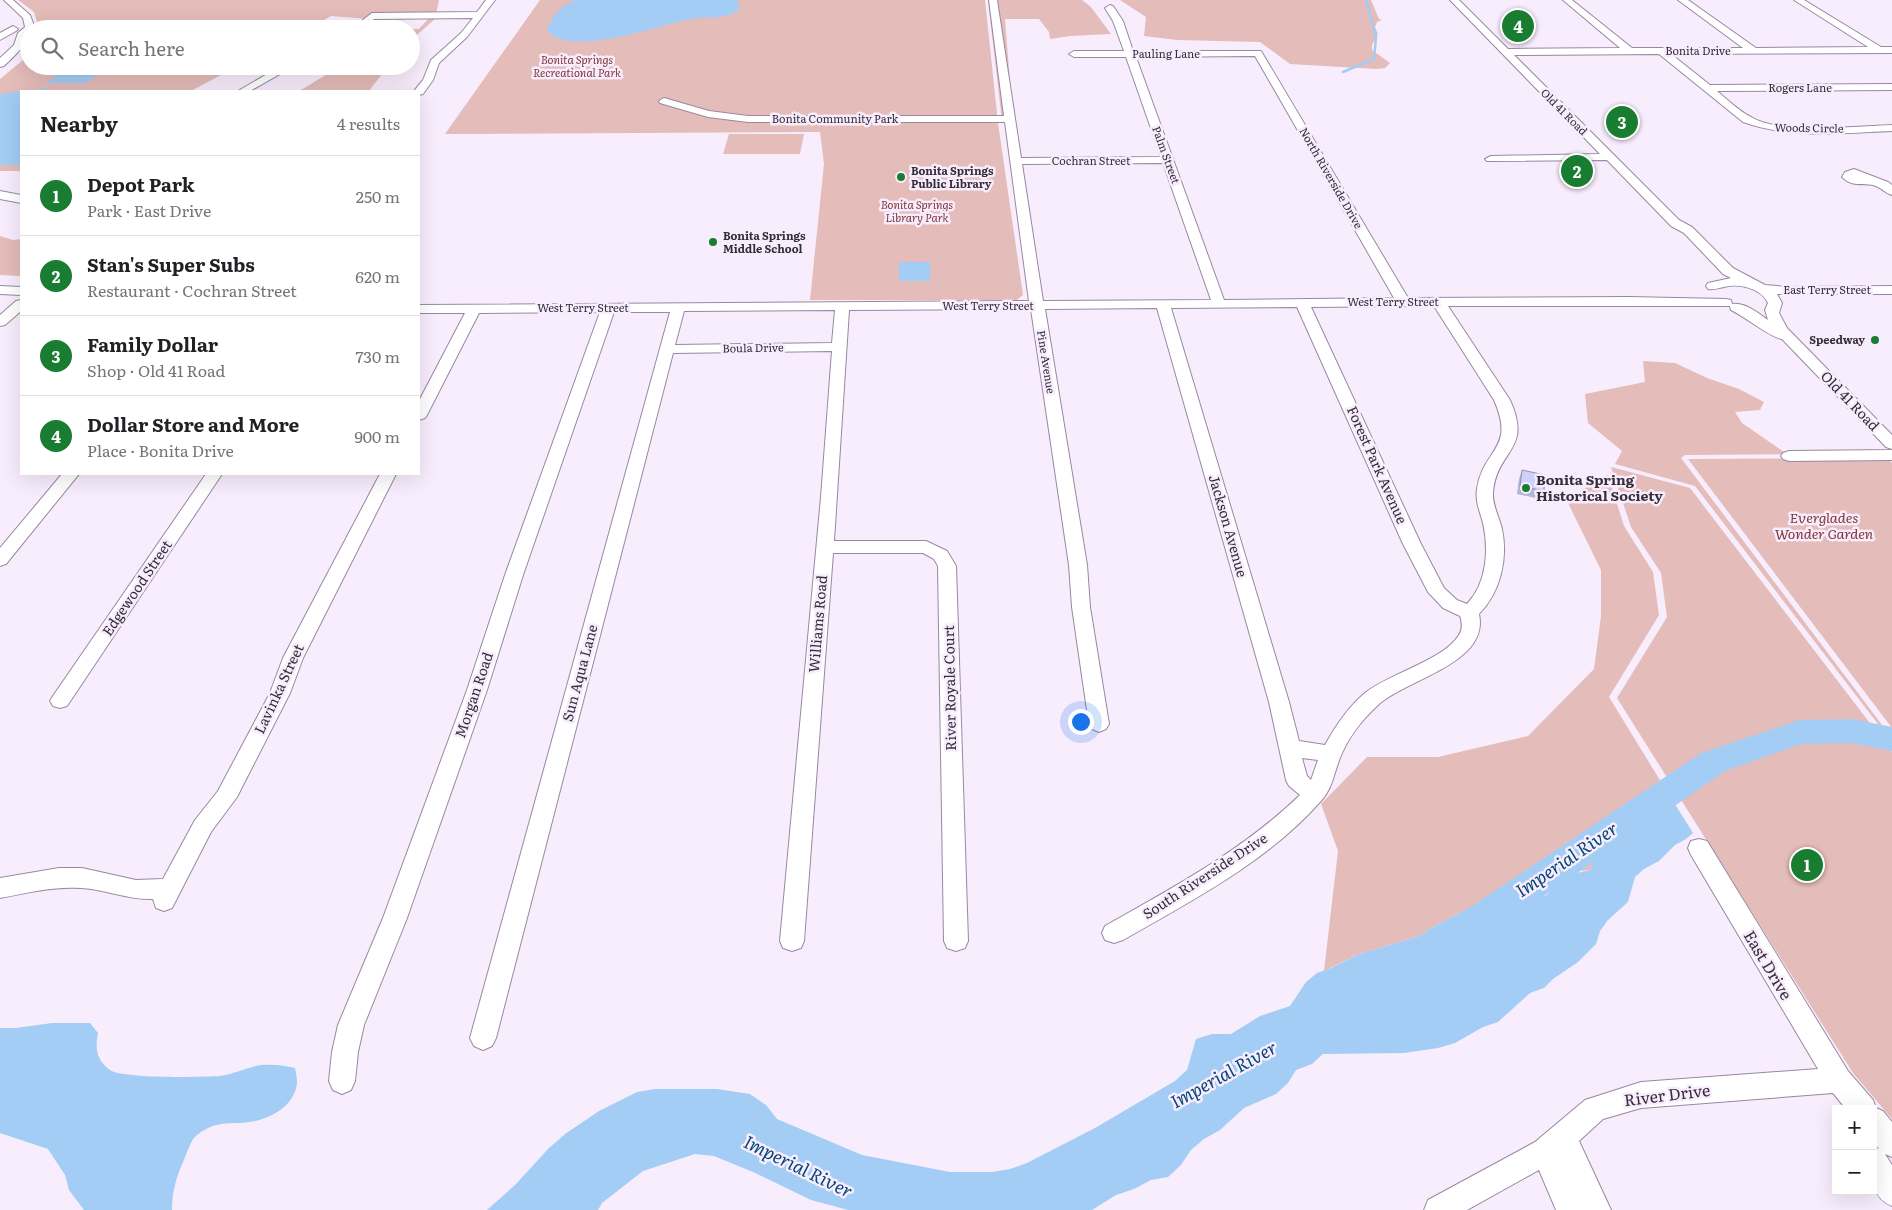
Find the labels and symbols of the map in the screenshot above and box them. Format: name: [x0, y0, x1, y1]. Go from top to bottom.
pin: 4: [1502, 7, 1534, 45]
street label: Bonita Drive: [1665, 42, 1731, 58]
street label: Pauling Lane: [1132, 45, 1200, 61]
park label: Bonita Springs Recreational Park: [533, 51, 621, 80]
street label: Rogers Lane: [1768, 79, 1832, 95]
street label: Old 41 Road: [1538, 84, 1592, 138]
pin: 3: [1606, 103, 1638, 141]
street label: Bonita Community Park: [772, 110, 898, 126]
street label: Woods Circle: [1774, 118, 1844, 136]
street label: Palm Street: [1149, 123, 1185, 186]
street label: North Riverside Drive: [1296, 124, 1368, 231]
street label: Cochran Street: [1052, 152, 1131, 168]
pin: 2: [1561, 152, 1593, 190]
place label: Bonita Springs Public Library: [911, 162, 994, 191]
marker: Bonita Springs Public Library: [895, 171, 907, 183]
park label: Bonita Springs Library Park: [881, 196, 953, 225]
place label: Bonita Springs Middle School: [723, 227, 806, 256]
marker: Bonita Springs Middle School: [707, 236, 719, 248]
street label: East Terry Street: [1783, 281, 1871, 297]
street label: West Terry Street: [1347, 293, 1439, 309]
street label: West Terry Street: [942, 297, 1034, 313]
street label: West Terry Street: [537, 299, 629, 315]
street label: Pine Avenue: [1034, 329, 1060, 395]
place label: Speedway: [1809, 331, 1865, 347]
marker: Speedway: [1869, 334, 1881, 346]
street label: Boula Drive: [722, 338, 784, 356]
street label: Old 41 Road: [1817, 366, 1885, 435]
street label: Forest Park Avenue: [1343, 403, 1413, 527]
place label: Bonita Spring Historical Society: [1536, 469, 1663, 505]
street label: Jackson Avenue: [1205, 472, 1253, 579]
marker: Bonita Spring Historical Society: [1520, 482, 1532, 494]
park label: Everglades Wonder Garden: [1775, 507, 1874, 543]
street label: Edgewood Street: [97, 535, 176, 639]
street label: Williams Road: [803, 574, 831, 673]
street label: Sun Aqua Lane: [556, 622, 602, 723]
street label: River Royale Court: [938, 625, 960, 751]
street label: Lavinka Street: [249, 640, 308, 737]
street label: Morgan Road: [449, 649, 497, 740]
your location: [1068, 709, 1094, 735]
water label: Imperial River: [1510, 814, 1623, 903]
street label: South Riverside Drive: [1138, 827, 1271, 923]
pin: 1: [1791, 846, 1823, 884]
street label: East Drive: [1739, 925, 1799, 1004]
water label: Imperial River: [1165, 1033, 1282, 1114]
street label: River Drive: [1623, 1077, 1711, 1111]
water label: Imperial River: [740, 1128, 858, 1204]

